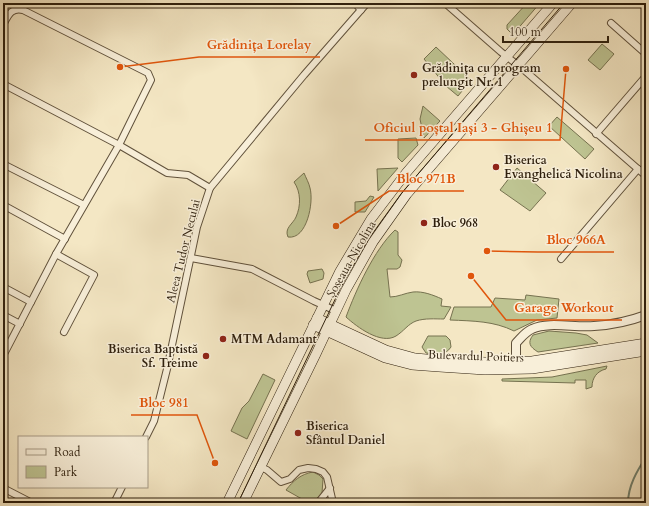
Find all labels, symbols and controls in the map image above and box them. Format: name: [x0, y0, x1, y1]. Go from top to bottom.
scale bar: [503, 18, 608, 44]
text: 100 m: [509, 24, 542, 40]
callout: Grădinița Lorelay: [199, 32, 320, 57]
text: Grădinița Lorelay: [207, 36, 312, 54]
place label: Grădinița cu program prelungit Nr. 1: [422, 60, 542, 90]
marker: Grădinița cu program prelungit Nr. 1: [409, 70, 419, 80]
callout: Oficiul poștal Iași 3 - Ghișeu 1: [365, 115, 560, 140]
text: Oficiul poștal Iași 3 - Ghișeu 1: [373, 119, 553, 137]
place label: Biserica Evanghelică Nicolina: [504, 152, 623, 182]
marker: Biserica Evanghelică Nicolina: [491, 162, 501, 172]
callout: Bloc 971B: [389, 166, 464, 191]
text: Bloc 971B: [396, 170, 456, 188]
street label: Aleea Tudor Neculai: [162, 197, 204, 304]
place label: Bloc 968: [432, 215, 478, 231]
street label: Șoseaua Nicolina: [323, 217, 380, 300]
marker: Bloc 968: [419, 218, 429, 228]
callout: Bloc 966A: [538, 227, 614, 252]
text: Bloc 966A: [546, 231, 606, 249]
callout: Garage Workout: [506, 295, 622, 320]
text: Garage Workout: [514, 299, 614, 317]
place label: MTM Adamant: [231, 331, 317, 347]
marker: MTM Adamant: [218, 334, 228, 344]
place label: Biserica Baptistă Sf. Treime: [108, 341, 198, 371]
street label: Bulevardul Poitiers: [428, 346, 524, 366]
marker: Biserica Baptistă Sf. Treime: [201, 351, 211, 361]
callout: Bloc 981: [131, 390, 197, 415]
text: Bloc 981: [139, 394, 189, 412]
place label: Biserica Sfântul Daniel: [306, 418, 385, 448]
marker: Biserica Sfântul Daniel: [293, 428, 303, 438]
legend: [18, 436, 148, 488]
text: Road: [54, 444, 81, 460]
text: Park: [54, 464, 78, 480]

